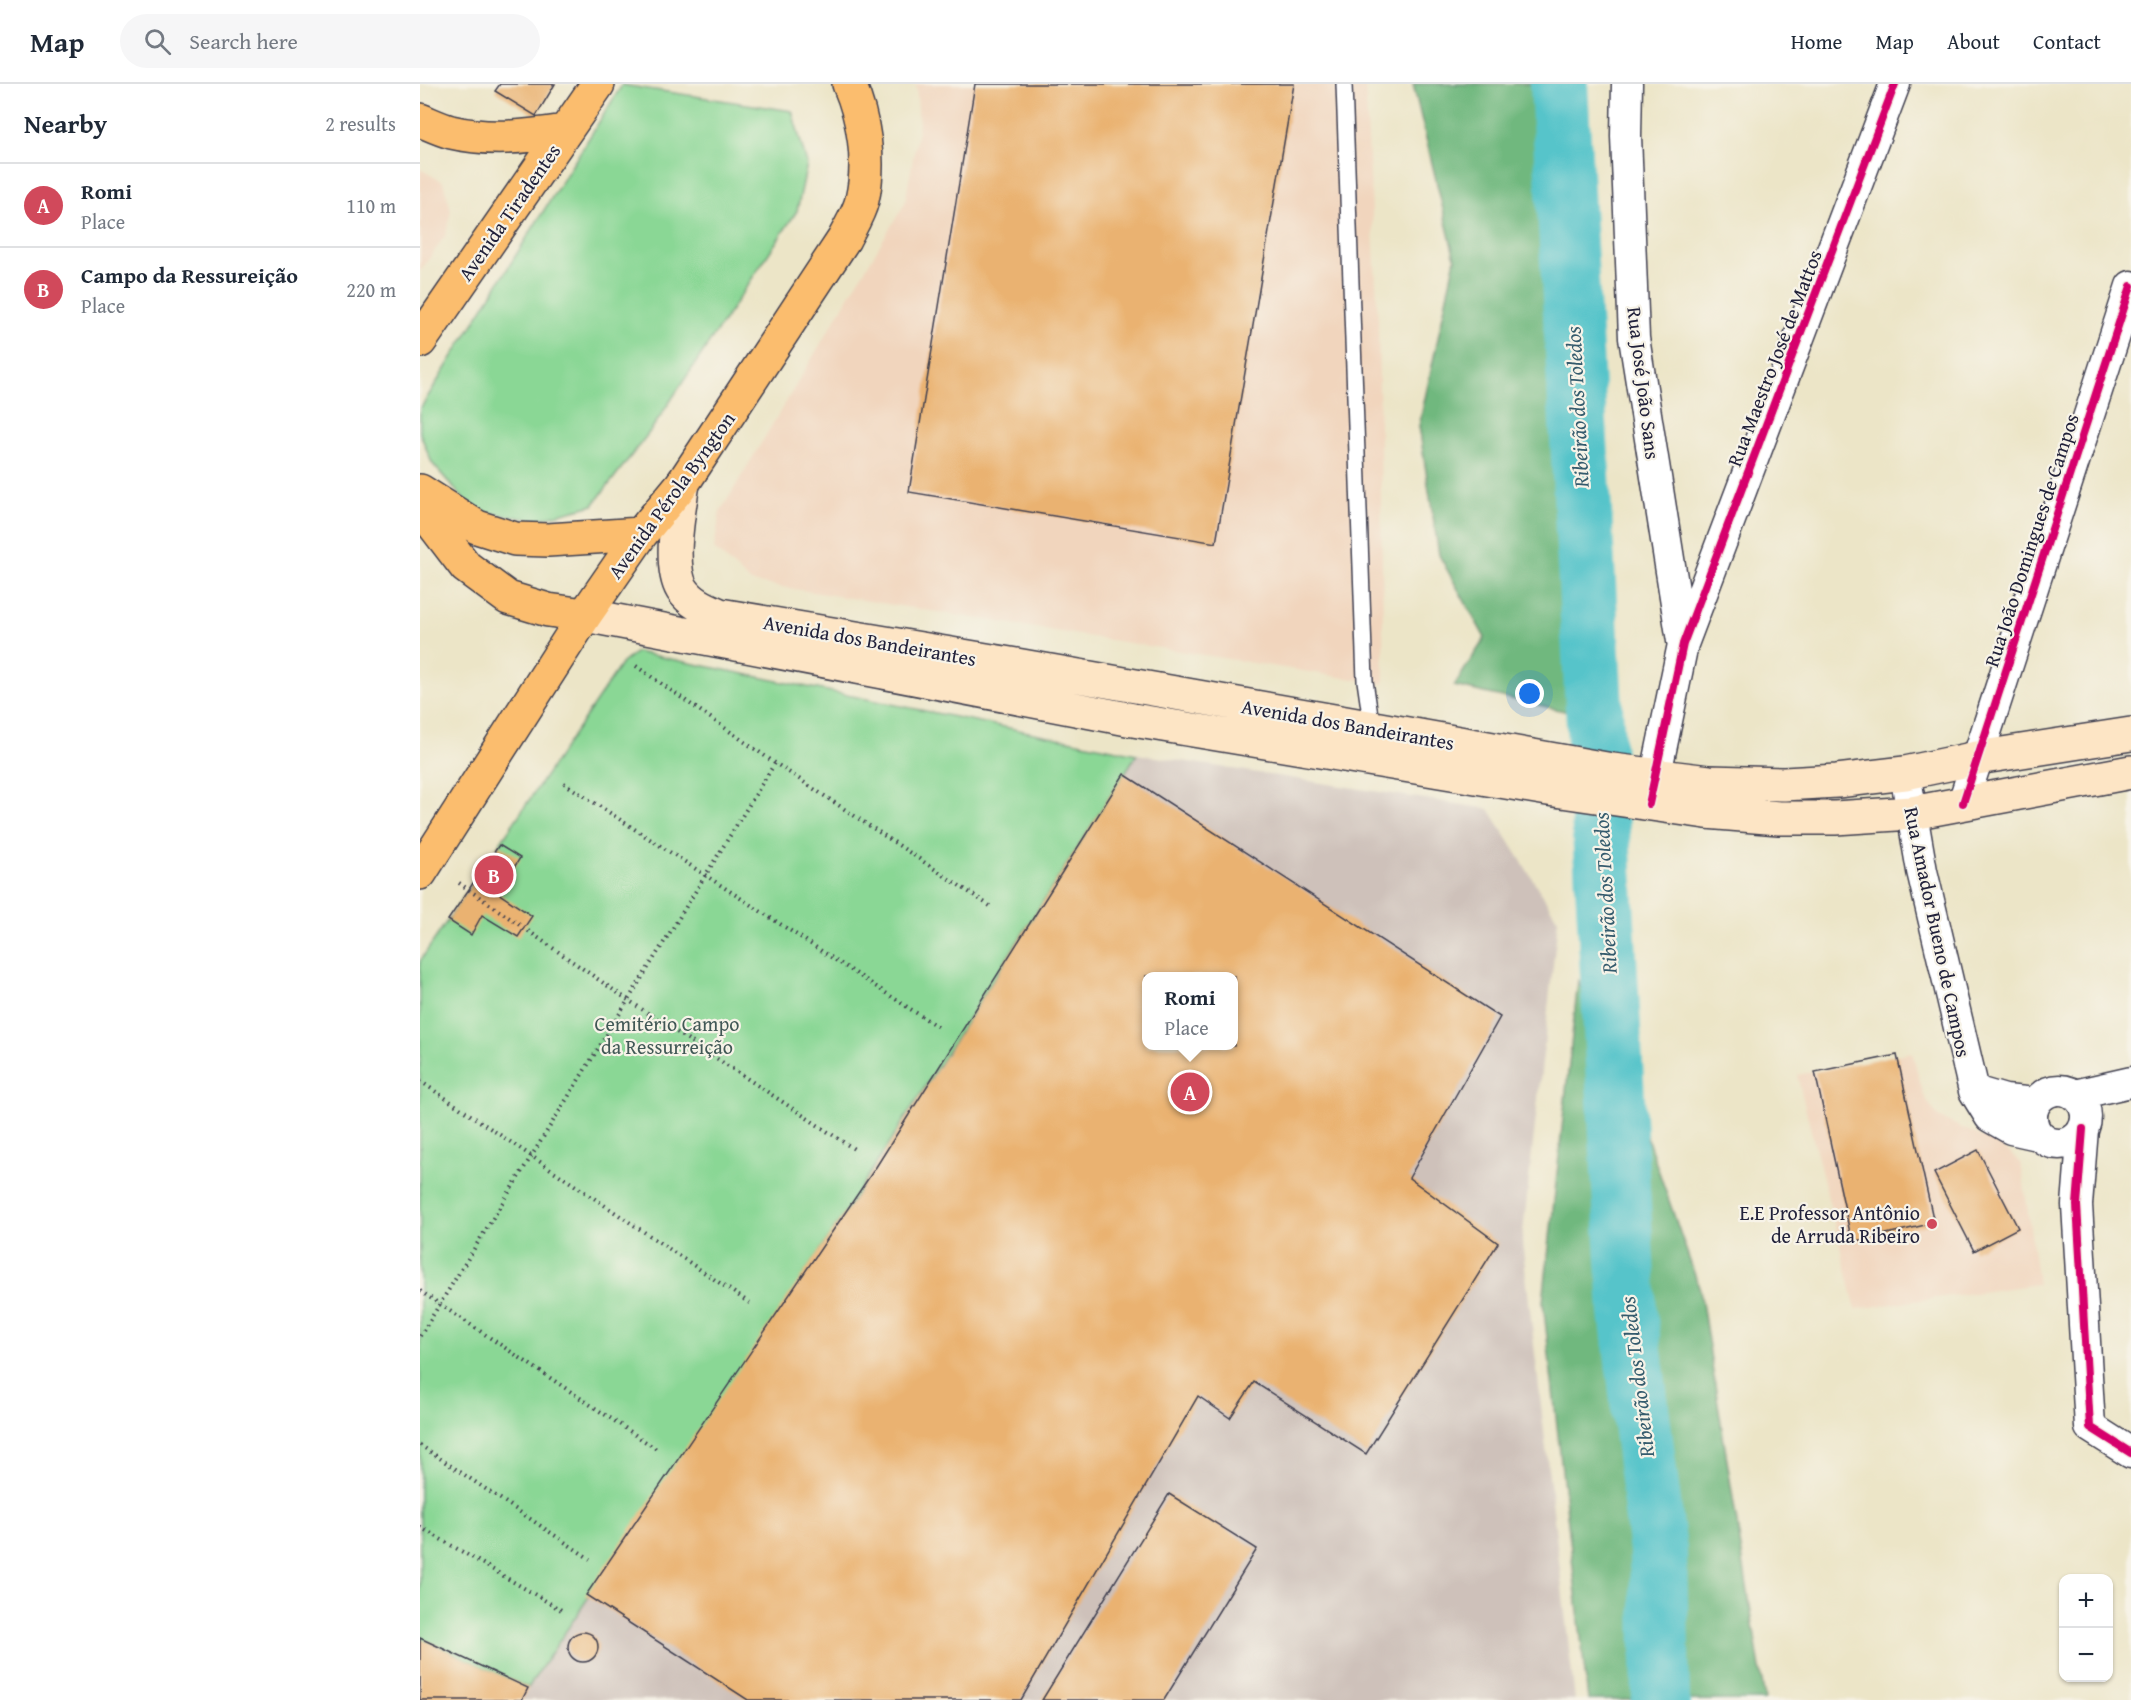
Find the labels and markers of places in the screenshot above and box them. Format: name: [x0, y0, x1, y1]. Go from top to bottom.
pin: B: [474, 852, 514, 898]
pin: A: [1170, 1070, 1210, 1114]
place label: E.E Professor Antônio de Arruda Ribeiro: [1739, 1198, 1920, 1250]
marker: E.E Professor Antônio de Arruda Ribeiro: [1925, 1217, 1939, 1231]

